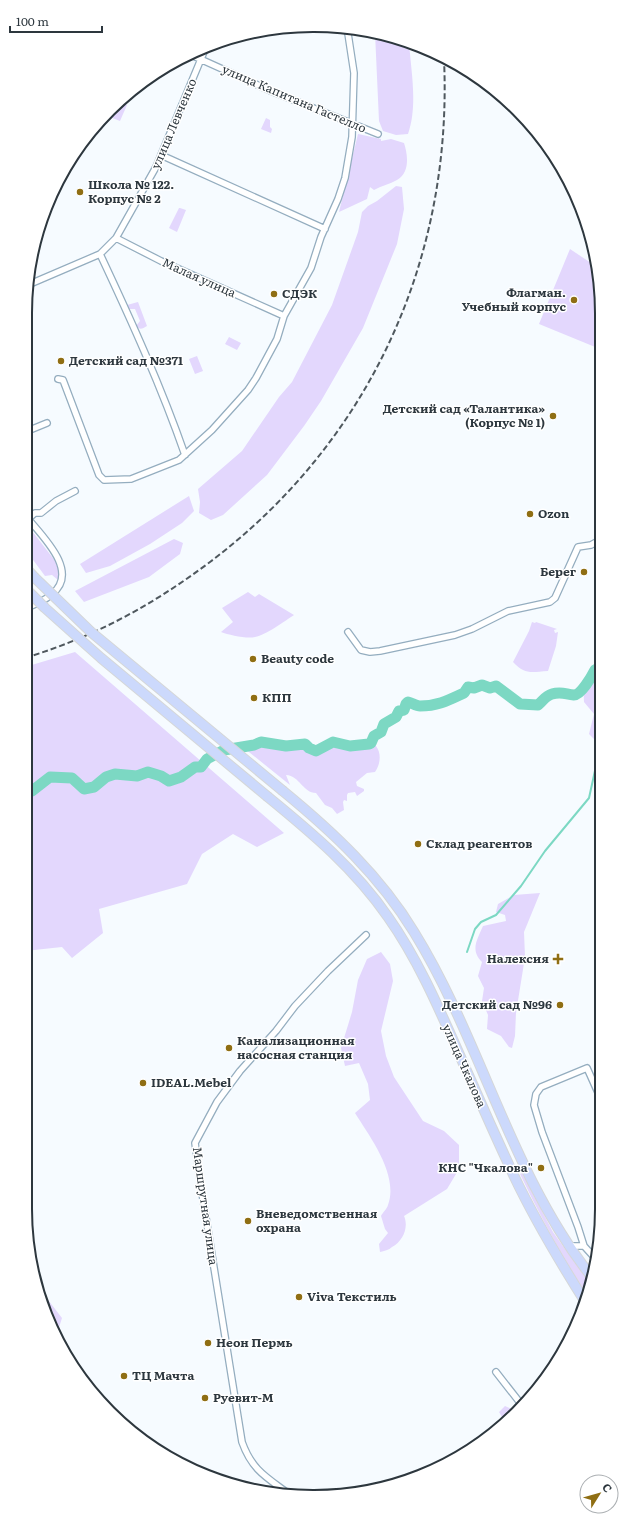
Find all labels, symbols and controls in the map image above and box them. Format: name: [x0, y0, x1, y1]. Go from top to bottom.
scale bar: [10, 8, 102, 34]
text: 100 m: [16, 12, 49, 30]
street label: улица Капитана Гастелло: [219, 59, 369, 137]
street label: улица Левченко: [146, 75, 200, 172]
place label: Школа № 122. Корпус № 2: [88, 175, 174, 207]
marker: Школа № 122. Корпус № 2: [75, 187, 85, 197]
street label: Малая улица: [160, 253, 240, 302]
place label: Флагман. Учебный корпус: [462, 283, 566, 315]
place label: СДЭК: [282, 284, 318, 302]
marker: СДЭК: [269, 289, 279, 299]
marker: Флагман. Учебный корпус: [569, 295, 579, 305]
place label: Детский сад №371: [69, 351, 183, 369]
marker: Детский сад №371: [56, 356, 66, 366]
place label: Детский сад «Талантика» (Корпус № 1): [383, 399, 545, 431]
marker: Детский сад «Талантика» (Корпус № 1): [548, 411, 558, 421]
place label: Ozon: [538, 504, 570, 522]
marker: Ozon: [525, 509, 535, 519]
place label: Берег: [540, 562, 577, 580]
marker: Берег: [579, 567, 589, 577]
place label: Beauty code: [261, 649, 334, 667]
marker: Beauty code: [248, 654, 258, 664]
place label: КПП: [262, 688, 292, 706]
marker: КПП: [249, 693, 259, 703]
place label: Склад реагентов: [426, 834, 532, 852]
marker: Склад реагентов: [413, 839, 423, 849]
place label: Налексия: [487, 949, 549, 967]
marker: Налексия: [552, 953, 564, 965]
place label: Детский сад №96: [442, 995, 552, 1013]
marker: Детский сад №96: [555, 1000, 565, 1010]
street label: улица Чкалова: [438, 1021, 492, 1111]
place label: Канализационная насосная станция: [237, 1031, 355, 1063]
marker: Канализационная насосная станция: [224, 1043, 234, 1053]
place label: IDEAL.Mebel: [151, 1073, 232, 1091]
marker: IDEAL.Mebel: [138, 1078, 148, 1088]
street label: Маршрутная улица: [189, 1145, 223, 1267]
place label: КНС "Чкалова": [438, 1158, 533, 1176]
marker: КНС "Чкалова": [536, 1163, 546, 1173]
place label: Вневедомственная охрана: [256, 1204, 378, 1236]
marker: Вневедомственная охрана: [243, 1216, 253, 1226]
place label: Viva Текстиль: [307, 1287, 397, 1305]
marker: Viva Текстиль: [294, 1292, 304, 1302]
place label: Неон Пермь: [216, 1333, 293, 1351]
marker: Неон Пермь: [203, 1338, 213, 1348]
place label: ТЦ Мачта: [132, 1366, 194, 1384]
marker: ТЦ Мачта: [119, 1371, 129, 1381]
place label: Руевит-М: [213, 1388, 274, 1406]
marker: Руевит-М: [200, 1393, 210, 1403]
north arrow: [579, 1474, 619, 1514]
text: С: [599, 1479, 617, 1495]

